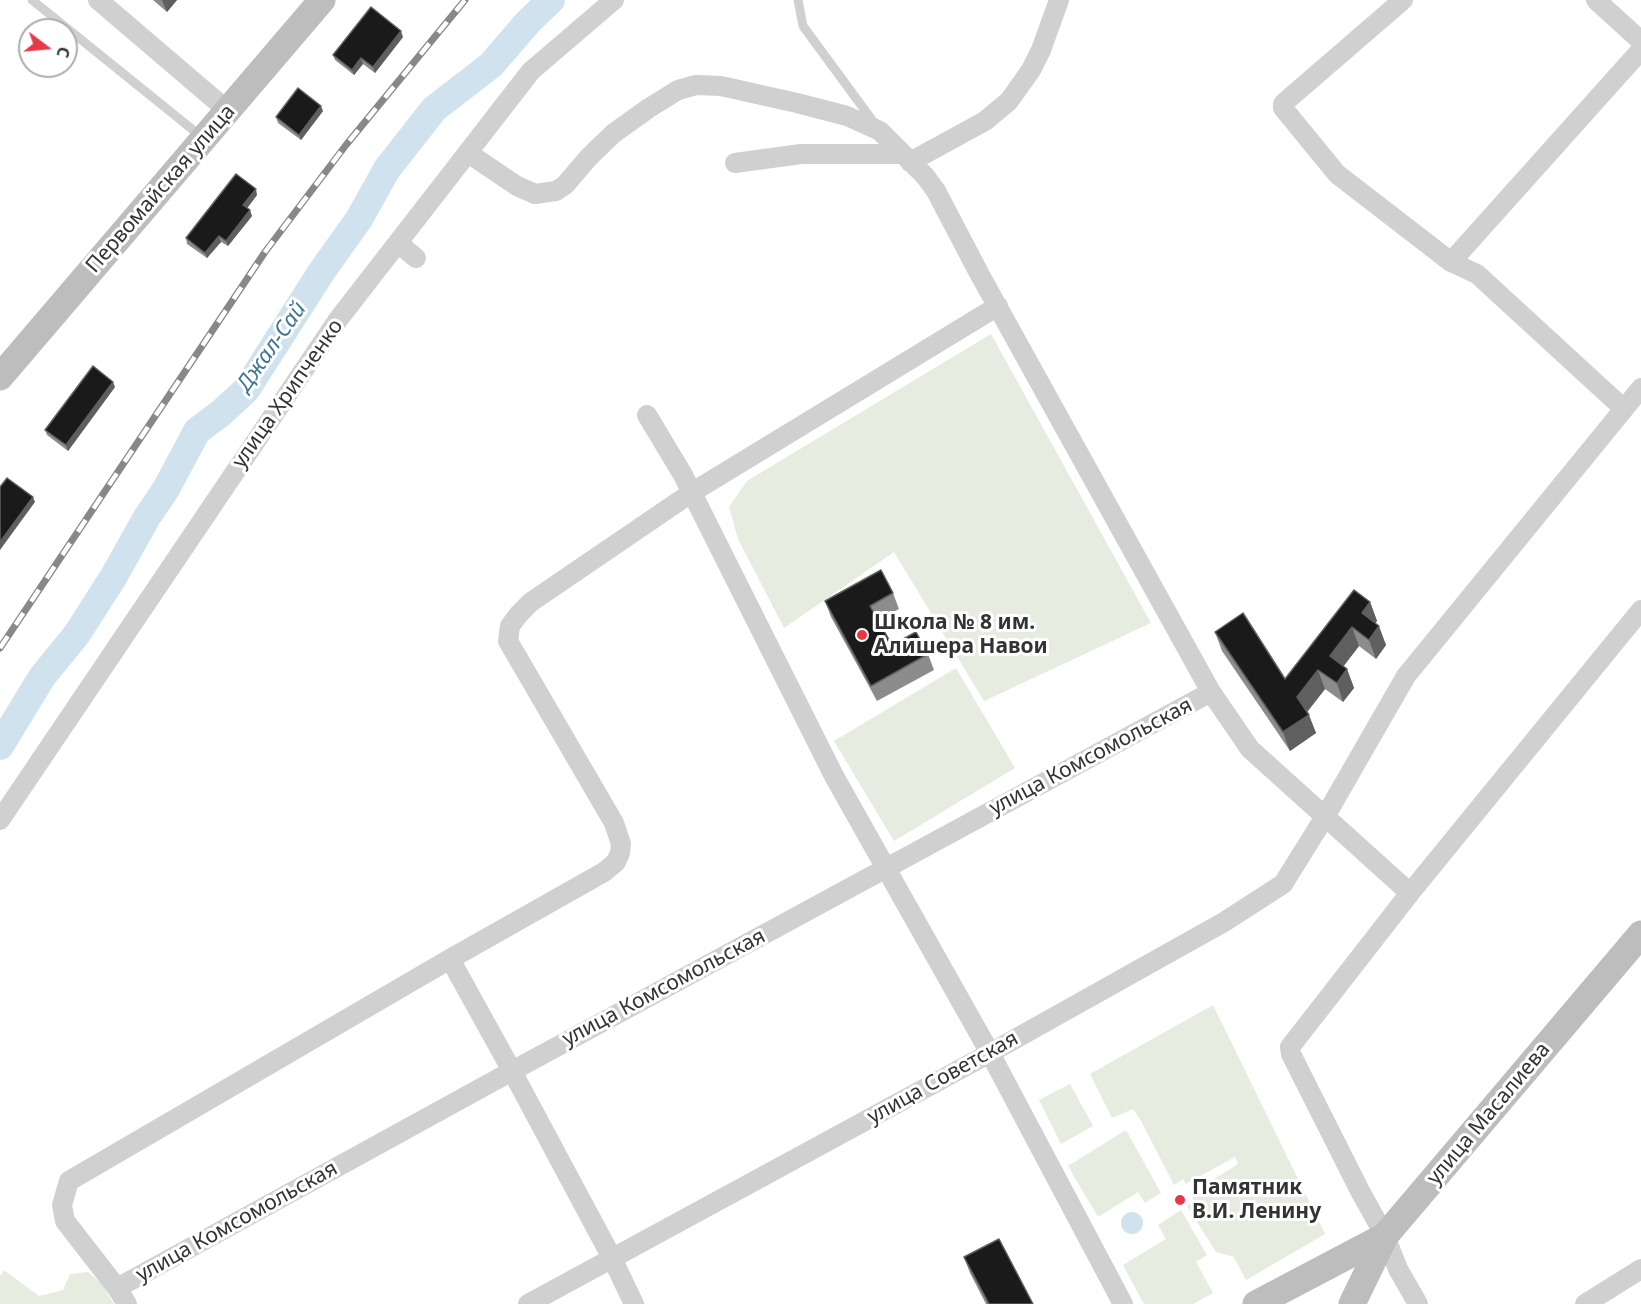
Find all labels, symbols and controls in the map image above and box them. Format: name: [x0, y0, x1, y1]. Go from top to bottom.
north arrow: [18, 18, 78, 78]
text: С: [51, 44, 75, 60]
street label: Первомайская улица: [81, 100, 241, 278]
water label: Джал-Сай: [232, 297, 312, 397]
street label: улица Хрипченко: [227, 315, 349, 473]
place label: Школа № 8 им. Алишера Навои: [874, 610, 1048, 660]
marker: Школа № 8 им. Алишера Навои: [855, 628, 869, 642]
street label: улица Комсомольская: [985, 693, 1197, 821]
street label: улица Комсомольская: [558, 924, 770, 1052]
street label: улица Советская: [863, 1026, 1023, 1130]
street label: улица Масалиева: [1422, 1038, 1556, 1190]
street label: улица Комсомольская: [132, 1156, 342, 1288]
place label: Памятник В.И. Ленину: [1192, 1175, 1321, 1225]
marker: Памятник В.И. Ленину: [1173, 1193, 1187, 1207]

